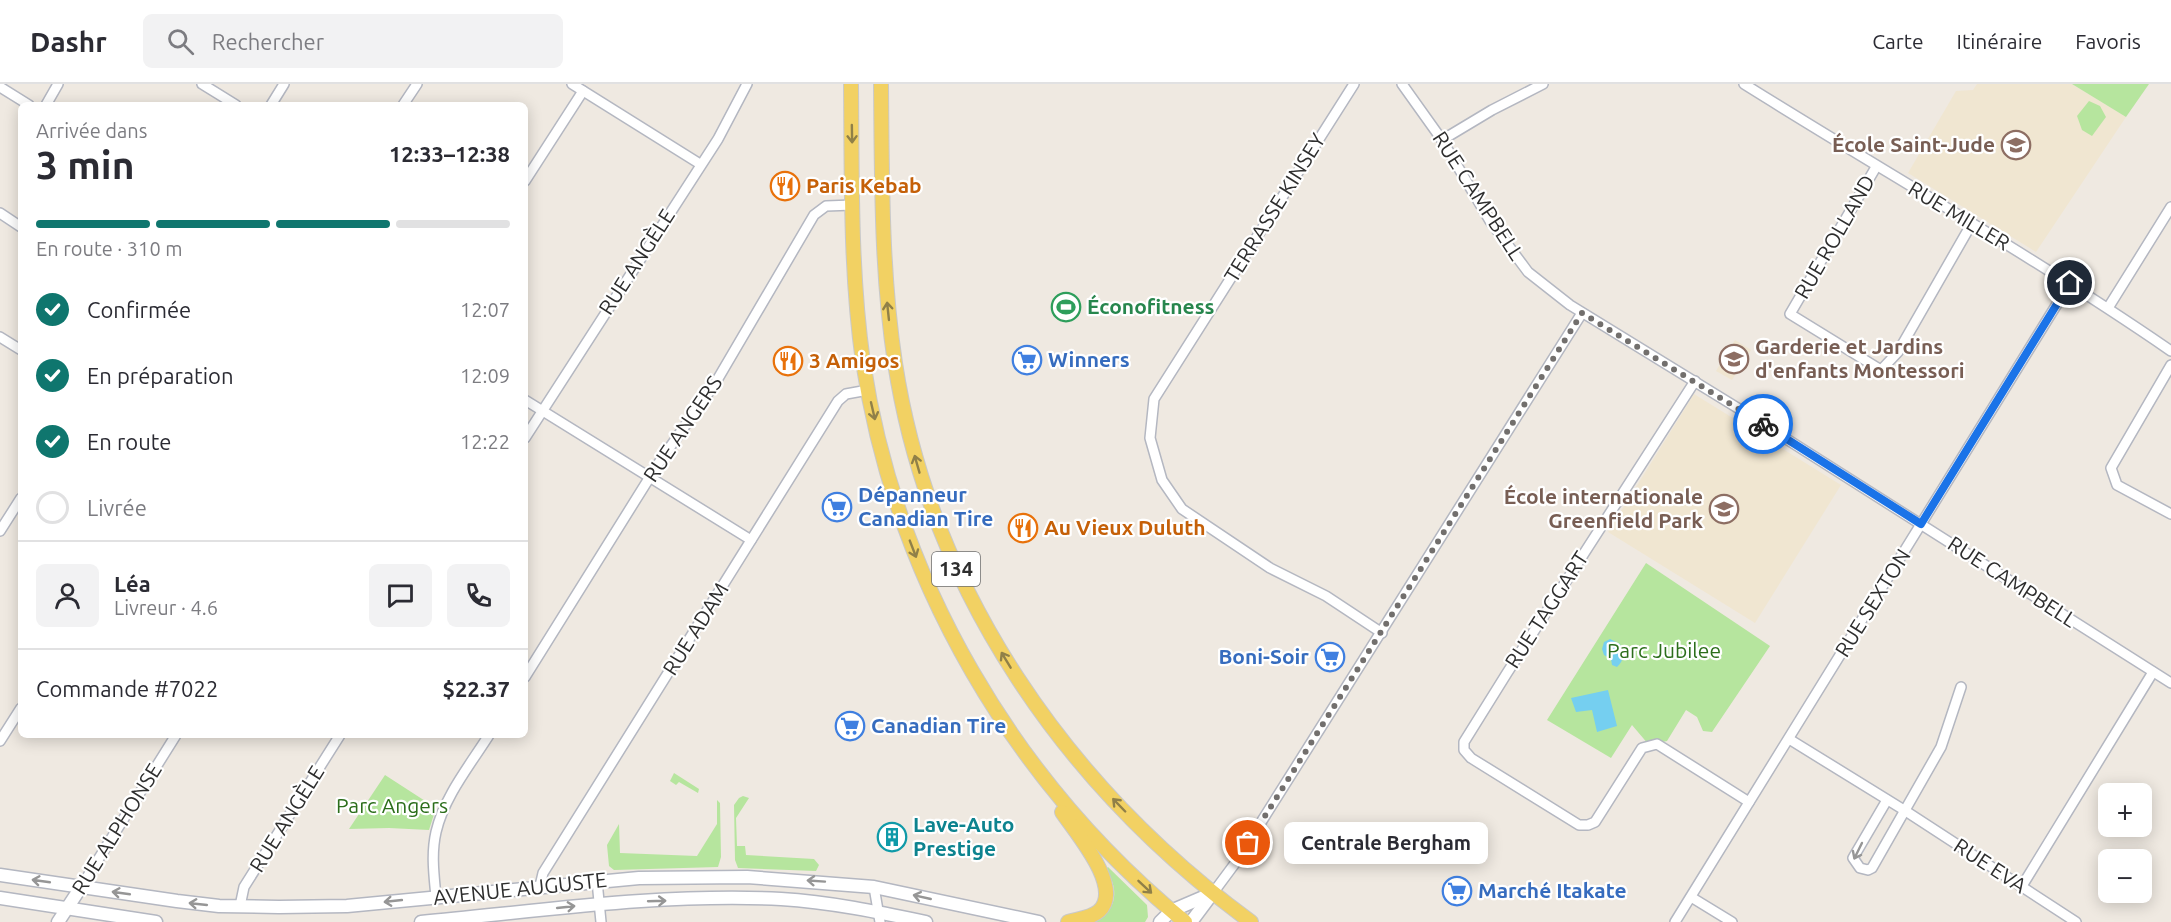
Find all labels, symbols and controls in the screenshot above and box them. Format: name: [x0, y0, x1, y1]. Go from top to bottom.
search box: [143, 14, 563, 68]
icon: search: [164, 25, 197, 58]
text: Dashr: [30, 26, 107, 57]
text: Rechercher: [212, 29, 324, 54]
text: Carte: [1872, 29, 1924, 53]
text: Itinéraire: [1957, 29, 2042, 53]
text: Favoris: [2075, 29, 2141, 53]
text: Arrivée dans: [36, 119, 147, 142]
one-way arrow: [846, 124, 858, 144]
street label: RUE CAMPBELL: [1428, 127, 1529, 264]
street label: TERRASSE KINSEY: [1219, 129, 1330, 286]
school or university icon: École Saint-Jude: [2000, 129, 2032, 161]
place label: École Saint-Jude: [1832, 132, 1995, 156]
text: 12:33–12:38: [389, 141, 510, 166]
text: 3 min: [36, 143, 135, 186]
restaurant icon: Paris Kebab: [769, 170, 801, 202]
street label: RUE ROLLAND: [1789, 170, 1879, 303]
place label: Paris Kebab: [806, 173, 922, 197]
street label: RUE MILLER: [1905, 176, 2015, 255]
street label: RUE ANGÈLE: [593, 204, 679, 319]
text: En route · 310 m: [36, 237, 183, 260]
pin: [2044, 257, 2095, 308]
icon: home: [2053, 266, 2086, 299]
sports icon: Éconofitness: [1050, 291, 1082, 323]
icon: check: [36, 293, 69, 326]
place label: Éconofitness: [1087, 294, 1215, 318]
text: Confirmée: [87, 297, 191, 322]
text: 12:07: [460, 298, 510, 321]
one-way arrow: [882, 302, 893, 322]
place label: Garderie et Jardins d'enfants Montessori: [1755, 334, 1965, 382]
school or university icon: Garderie et Jardins d'enfants Montessori: [1718, 343, 1750, 375]
supermarket icon: Winners: [1011, 344, 1043, 376]
restaurant icon: 3 Amigos: [772, 345, 804, 377]
place label: Winners: [1048, 347, 1130, 371]
place label: 3 Amigos: [809, 348, 900, 372]
icon: check: [36, 359, 69, 392]
text: En préparation: [87, 363, 234, 388]
text: 12:09: [460, 364, 510, 387]
street label: RUE ANGERS: [638, 371, 726, 486]
courier: [1733, 394, 1793, 454]
one-way arrow: [867, 402, 879, 421]
icon: bike: [1747, 408, 1780, 441]
icon: check: [36, 425, 69, 458]
text: En route: [87, 429, 171, 454]
text: 12:22: [460, 430, 510, 453]
one-way arrow: [911, 455, 922, 474]
place label: Dépanneur Canadian Tire: [858, 482, 993, 530]
place label: École internationale Greenfield Park: [1504, 484, 1703, 532]
supermarket icon: Dépanneur Canadian Tire: [821, 491, 853, 523]
school or university icon: École internationale Greenfield Park: [1708, 493, 1740, 525]
text: Livrée: [87, 495, 147, 520]
restaurant icon: Au Vieux Duluth: [1007, 512, 1039, 544]
place label: Au Vieux Duluth: [1044, 515, 1206, 539]
street label: RUE CAMPBELL: [1944, 531, 2082, 632]
one-way arrow: [909, 539, 920, 557]
street label: RUE SEXTON: [1829, 544, 1915, 661]
street label: RUE TAGGART: [1500, 546, 1593, 672]
road number: 134: [932, 552, 980, 586]
button: person: [36, 564, 99, 627]
button: chat: [369, 564, 432, 627]
button: phone: [447, 564, 510, 627]
text: Léa: [114, 571, 151, 596]
street label: RUE ADAM: [657, 578, 733, 679]
text: Livreur · 4.6: [114, 596, 218, 619]
park label: Parc Jubilee: [1607, 638, 1721, 662]
supermarket icon: Boni-Soir: [1314, 641, 1346, 673]
place label: Boni-Soir: [1218, 644, 1309, 668]
one-way arrow: [999, 652, 1011, 669]
text: Commande #7022: [36, 676, 218, 701]
text: $22.37: [443, 676, 510, 701]
supermarket icon: Canadian Tire: [834, 710, 866, 742]
place label: Canadian Tire: [871, 713, 1006, 737]
street label: RUE ALPHONSE: [66, 759, 166, 898]
street label: RUE ANGÈLE: [244, 761, 328, 876]
map controls: [2098, 783, 2152, 903]
button: +: [2098, 783, 2152, 837]
park label: Parc Angers: [336, 793, 448, 817]
one-way arrow: [1112, 798, 1126, 813]
place label: Lave-Auto Prestige: [913, 812, 1014, 860]
pin: [1222, 817, 1273, 868]
building icon: Lave-Auto Prestige: [876, 821, 908, 853]
callout: Centrale Bergham: [1284, 822, 1488, 864]
icon: bag: [1231, 826, 1264, 859]
text: Centrale Bergham: [1301, 831, 1471, 854]
street label: RUE EVA: [1950, 833, 2032, 898]
one-way arrow: [1852, 842, 1864, 860]
button: −: [2098, 849, 2152, 903]
street label: AVENUE AUGUSTE: [432, 867, 608, 909]
one-way arrow: [31, 875, 51, 886]
supermarket icon: Marché Itakate: [1441, 875, 1473, 907]
one-way arrow: [807, 876, 827, 887]
place label: Marché Itakate: [1478, 878, 1627, 902]
one-way arrow: [1138, 880, 1153, 895]
one-way arrow: [111, 887, 131, 898]
one-way arrow: [913, 890, 932, 902]
one-way arrow: [647, 895, 667, 906]
one-way arrow: [383, 896, 403, 907]
one-way arrow: [189, 898, 209, 909]
one-way arrow: [555, 901, 575, 912]

